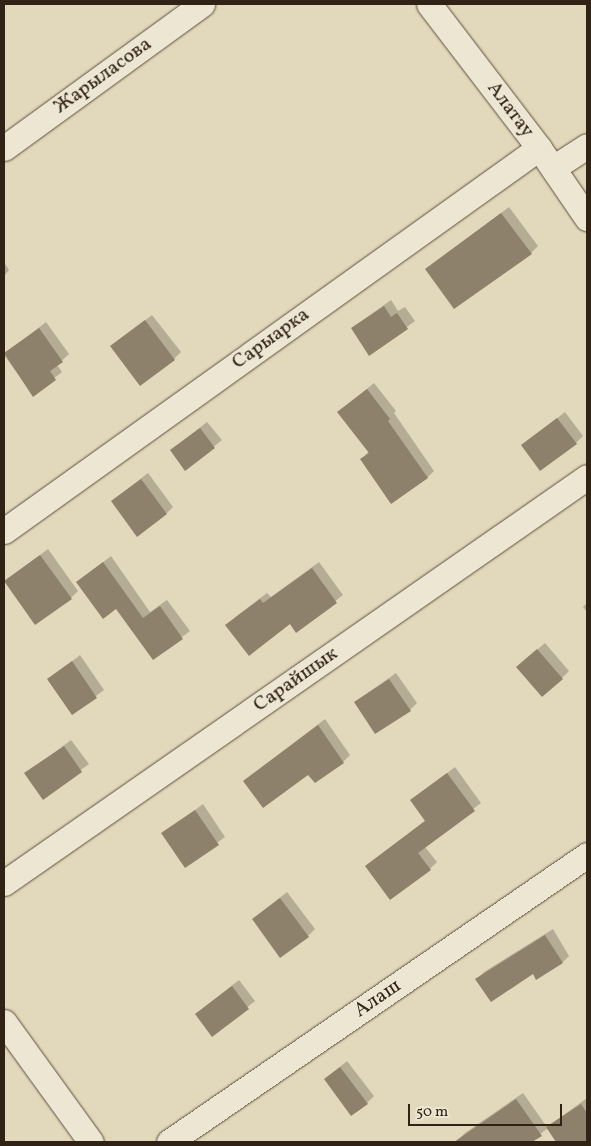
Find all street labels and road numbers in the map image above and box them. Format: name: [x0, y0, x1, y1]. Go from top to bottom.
street label: Жарыласова: [49, 33, 157, 119]
street label: Алатау: [481, 77, 539, 143]
street label: Сарыарка: [228, 303, 314, 375]
street label: Сарайшык: [249, 642, 343, 718]
street label: Алаш: [350, 975, 406, 1023]

